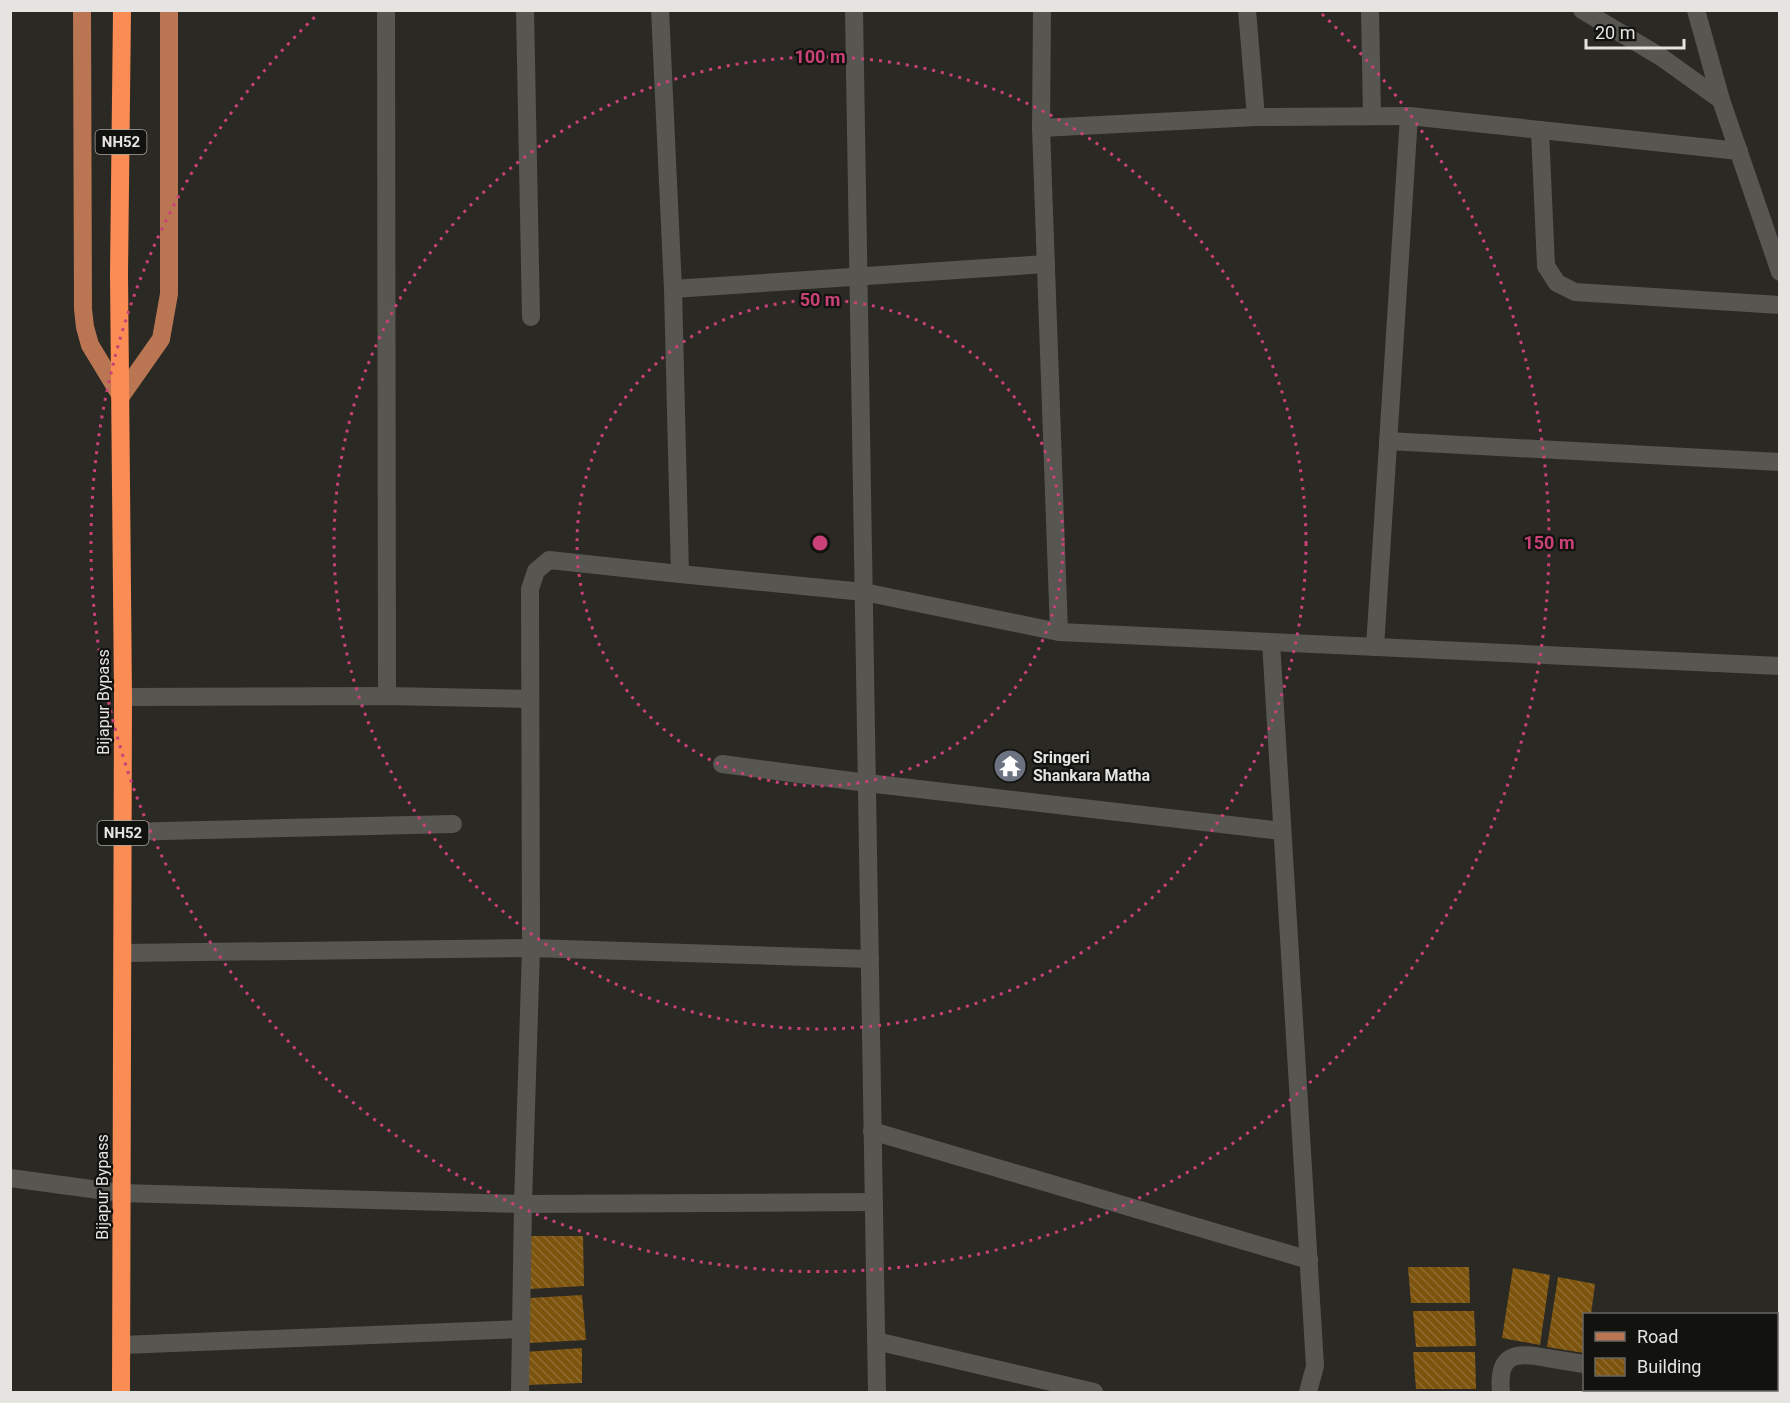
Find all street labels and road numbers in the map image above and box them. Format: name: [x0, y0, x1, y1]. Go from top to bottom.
road number: NH52: [96, 130, 146, 154]
street label: Bijapur Bypass: [94, 649, 113, 755]
road number: NH52: [98, 821, 148, 845]
street label: Bijapur Bypass: [93, 1134, 112, 1240]

